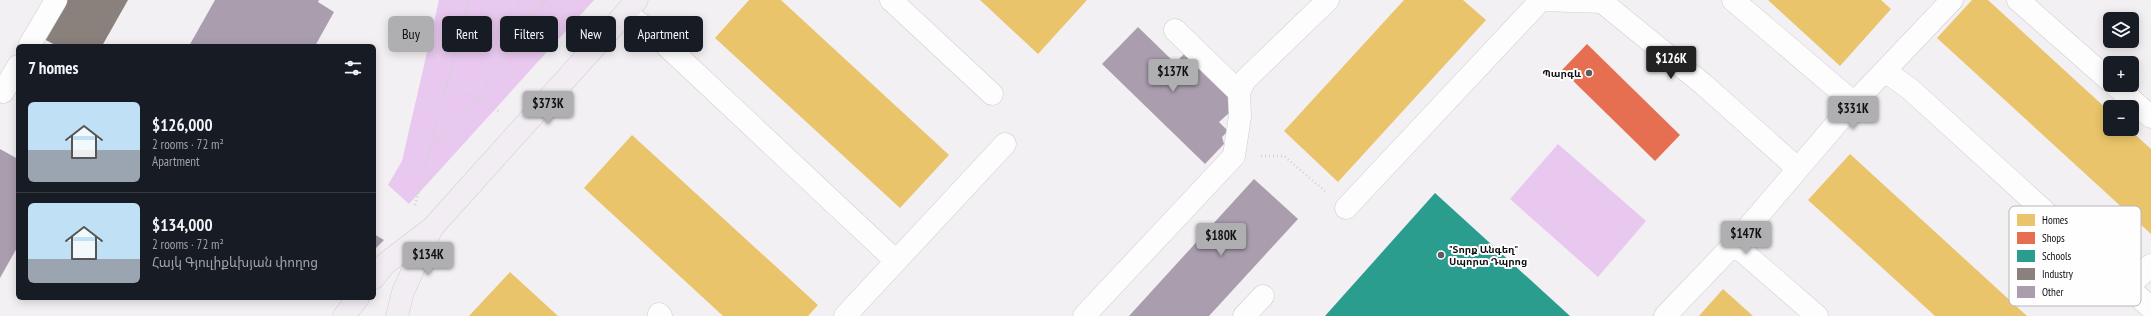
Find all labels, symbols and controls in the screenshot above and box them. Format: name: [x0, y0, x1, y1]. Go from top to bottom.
map controls: [2103, 12, 2139, 136]
button: layers: [2103, 12, 2139, 48]
chip: Buy: [388, 16, 434, 52]
chip: Rent: [442, 16, 492, 52]
chip: Filters: [500, 16, 558, 52]
chip: New: [566, 16, 616, 52]
chip: Apartment: [624, 16, 703, 52]
pin: $126K: [1643, 46, 1699, 80]
text: $126K: [1655, 50, 1687, 67]
button: +: [2103, 56, 2139, 92]
text: 7 homes: [28, 57, 79, 79]
icon: filters: [342, 57, 364, 79]
pin: $137K: [1145, 59, 1201, 93]
text: $137K: [1157, 63, 1189, 80]
place label: Պարգև: [1542, 67, 1581, 80]
marker: Պարգև: [1584, 68, 1594, 78]
pin: $373K: [520, 91, 576, 125]
text: $373K: [532, 95, 564, 112]
pin: $331K: [1825, 96, 1881, 130]
text: $331K: [1837, 100, 1869, 117]
button: −: [2103, 100, 2139, 136]
text: $126,000: [152, 114, 213, 136]
icon: home: [60, 118, 108, 166]
text: 2 rooms · 72 m²: [152, 136, 224, 153]
text: Apartment: [152, 153, 200, 170]
legend: [2009, 206, 2141, 306]
text: Homes: [2042, 213, 2068, 227]
text: $134,000: [152, 214, 213, 236]
icon: home: [60, 219, 108, 267]
pin: $147K: [1718, 221, 1774, 255]
pin: $180K: [1193, 223, 1249, 257]
text: $147K: [1730, 225, 1762, 242]
text: $180K: [1205, 227, 1237, 244]
text: Shops: [2042, 231, 2065, 245]
text: 2 rooms · 72 m²: [152, 236, 224, 253]
pin: $134K: [400, 242, 456, 276]
place label: "Տորք Անգեղ" Սպորտ Դպրոց: [1449, 243, 1527, 268]
text: $134K: [412, 246, 444, 263]
text: Schools: [2042, 249, 2072, 263]
marker: "Տորք Անգեղ" Սպորտ Դպրոց: [1436, 250, 1446, 260]
text: Հայկ Գյուլիքևխյան փողոց: [152, 254, 318, 271]
text: Industry: [2042, 267, 2074, 281]
text: Other: [2042, 285, 2063, 299]

